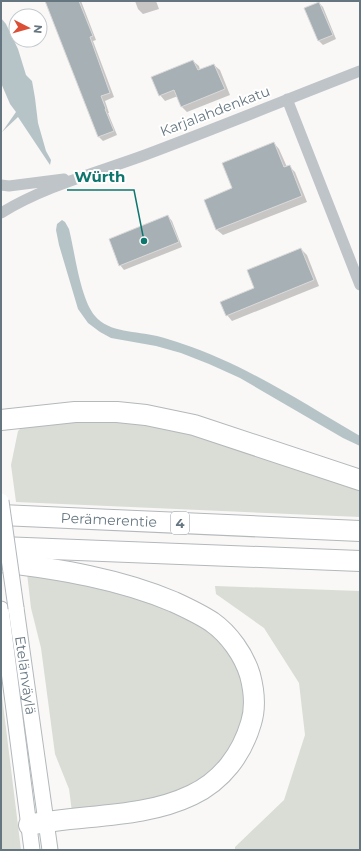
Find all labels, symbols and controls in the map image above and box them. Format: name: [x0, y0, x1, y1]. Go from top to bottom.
north arrow: [8, 8, 48, 48]
text: N: [31, 24, 45, 34]
street label: Karjalahdenkatu: [158, 82, 272, 140]
callout: Würth: [67, 163, 134, 190]
text: Würth: [75, 167, 125, 186]
street label: Perämerentie: [60, 509, 157, 531]
road number: 4: [171, 512, 189, 534]
street label: Etelänväylä: [11, 635, 40, 716]

